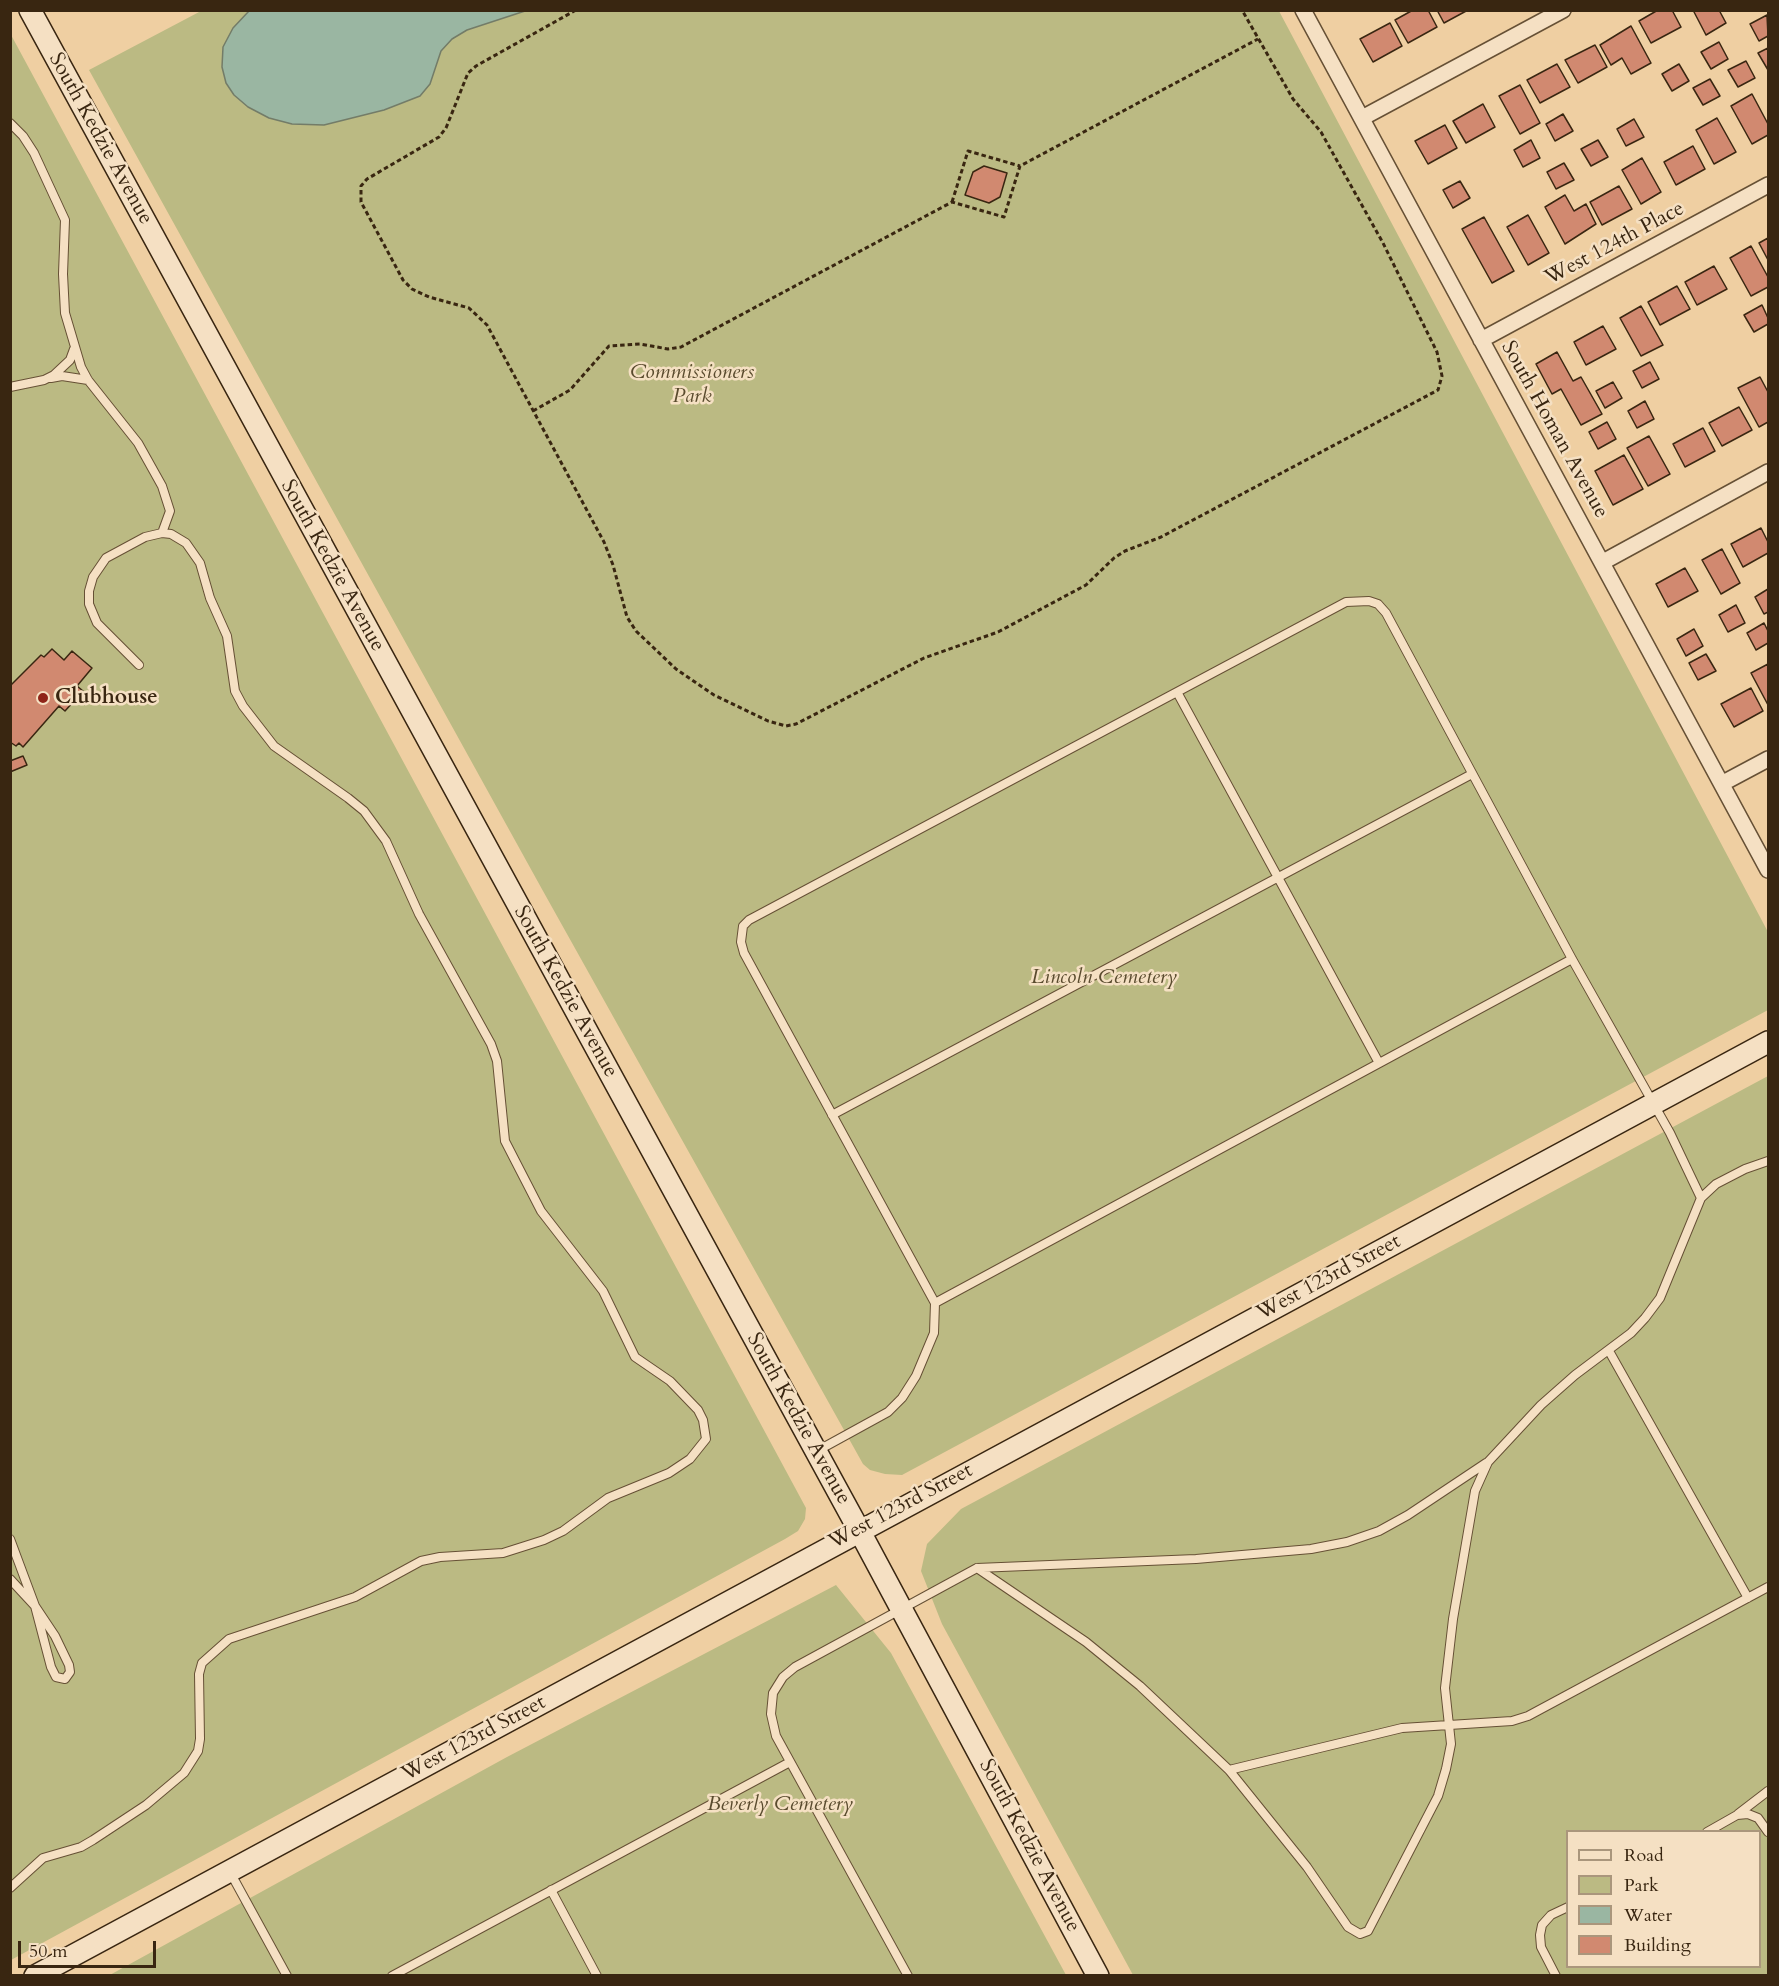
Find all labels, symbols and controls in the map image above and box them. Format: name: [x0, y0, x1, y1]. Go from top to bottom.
street label: South Kedzie Avenue: [42, 49, 158, 229]
street label: West 124th Place: [1541, 197, 1689, 291]
street label: South Homan Avenue: [1495, 337, 1613, 523]
park label: Commissioners Park: [630, 360, 754, 410]
street label: South Kedzie Avenue: [274, 476, 390, 656]
place label: Clubhouse: [55, 685, 158, 711]
marker: Clubhouse: [36, 691, 50, 705]
street label: South Kedzie Avenue: [507, 902, 623, 1082]
park label: Lincoln Cemetery: [1031, 965, 1177, 991]
street label: West 123rd Street: [1253, 1229, 1405, 1327]
street label: South Kedzie Avenue: [740, 1329, 856, 1509]
street label: West 123rd Street: [825, 1458, 977, 1556]
street label: West 123rd Street: [398, 1690, 550, 1788]
street label: South Kedzie Avenue: [973, 1755, 1085, 1937]
park label: Beverly Cemetery: [707, 1792, 853, 1818]
legend: [1566, 1830, 1761, 1968]
text: Road: [1624, 1843, 1664, 1868]
text: Park: [1624, 1873, 1659, 1898]
text: Water: [1624, 1903, 1672, 1928]
scale bar: [21, 1929, 159, 1967]
text: Building: [1624, 1933, 1691, 1958]
text: 50 m: [29, 1939, 68, 1964]

